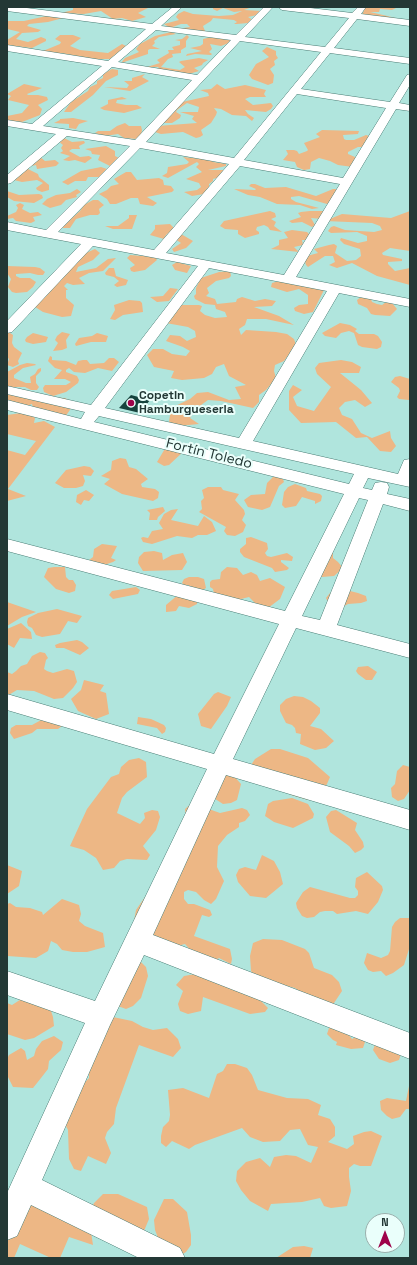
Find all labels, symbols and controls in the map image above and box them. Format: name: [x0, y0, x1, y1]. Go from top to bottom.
place label: Copetin Hamburgueseria: [139, 389, 234, 417]
marker: Copetin Hamburgueseria: [126, 398, 136, 408]
street label: Fortín Toledo: [164, 435, 254, 473]
north arrow: [365, 1213, 405, 1253]
text: N: [381, 1215, 389, 1229]

